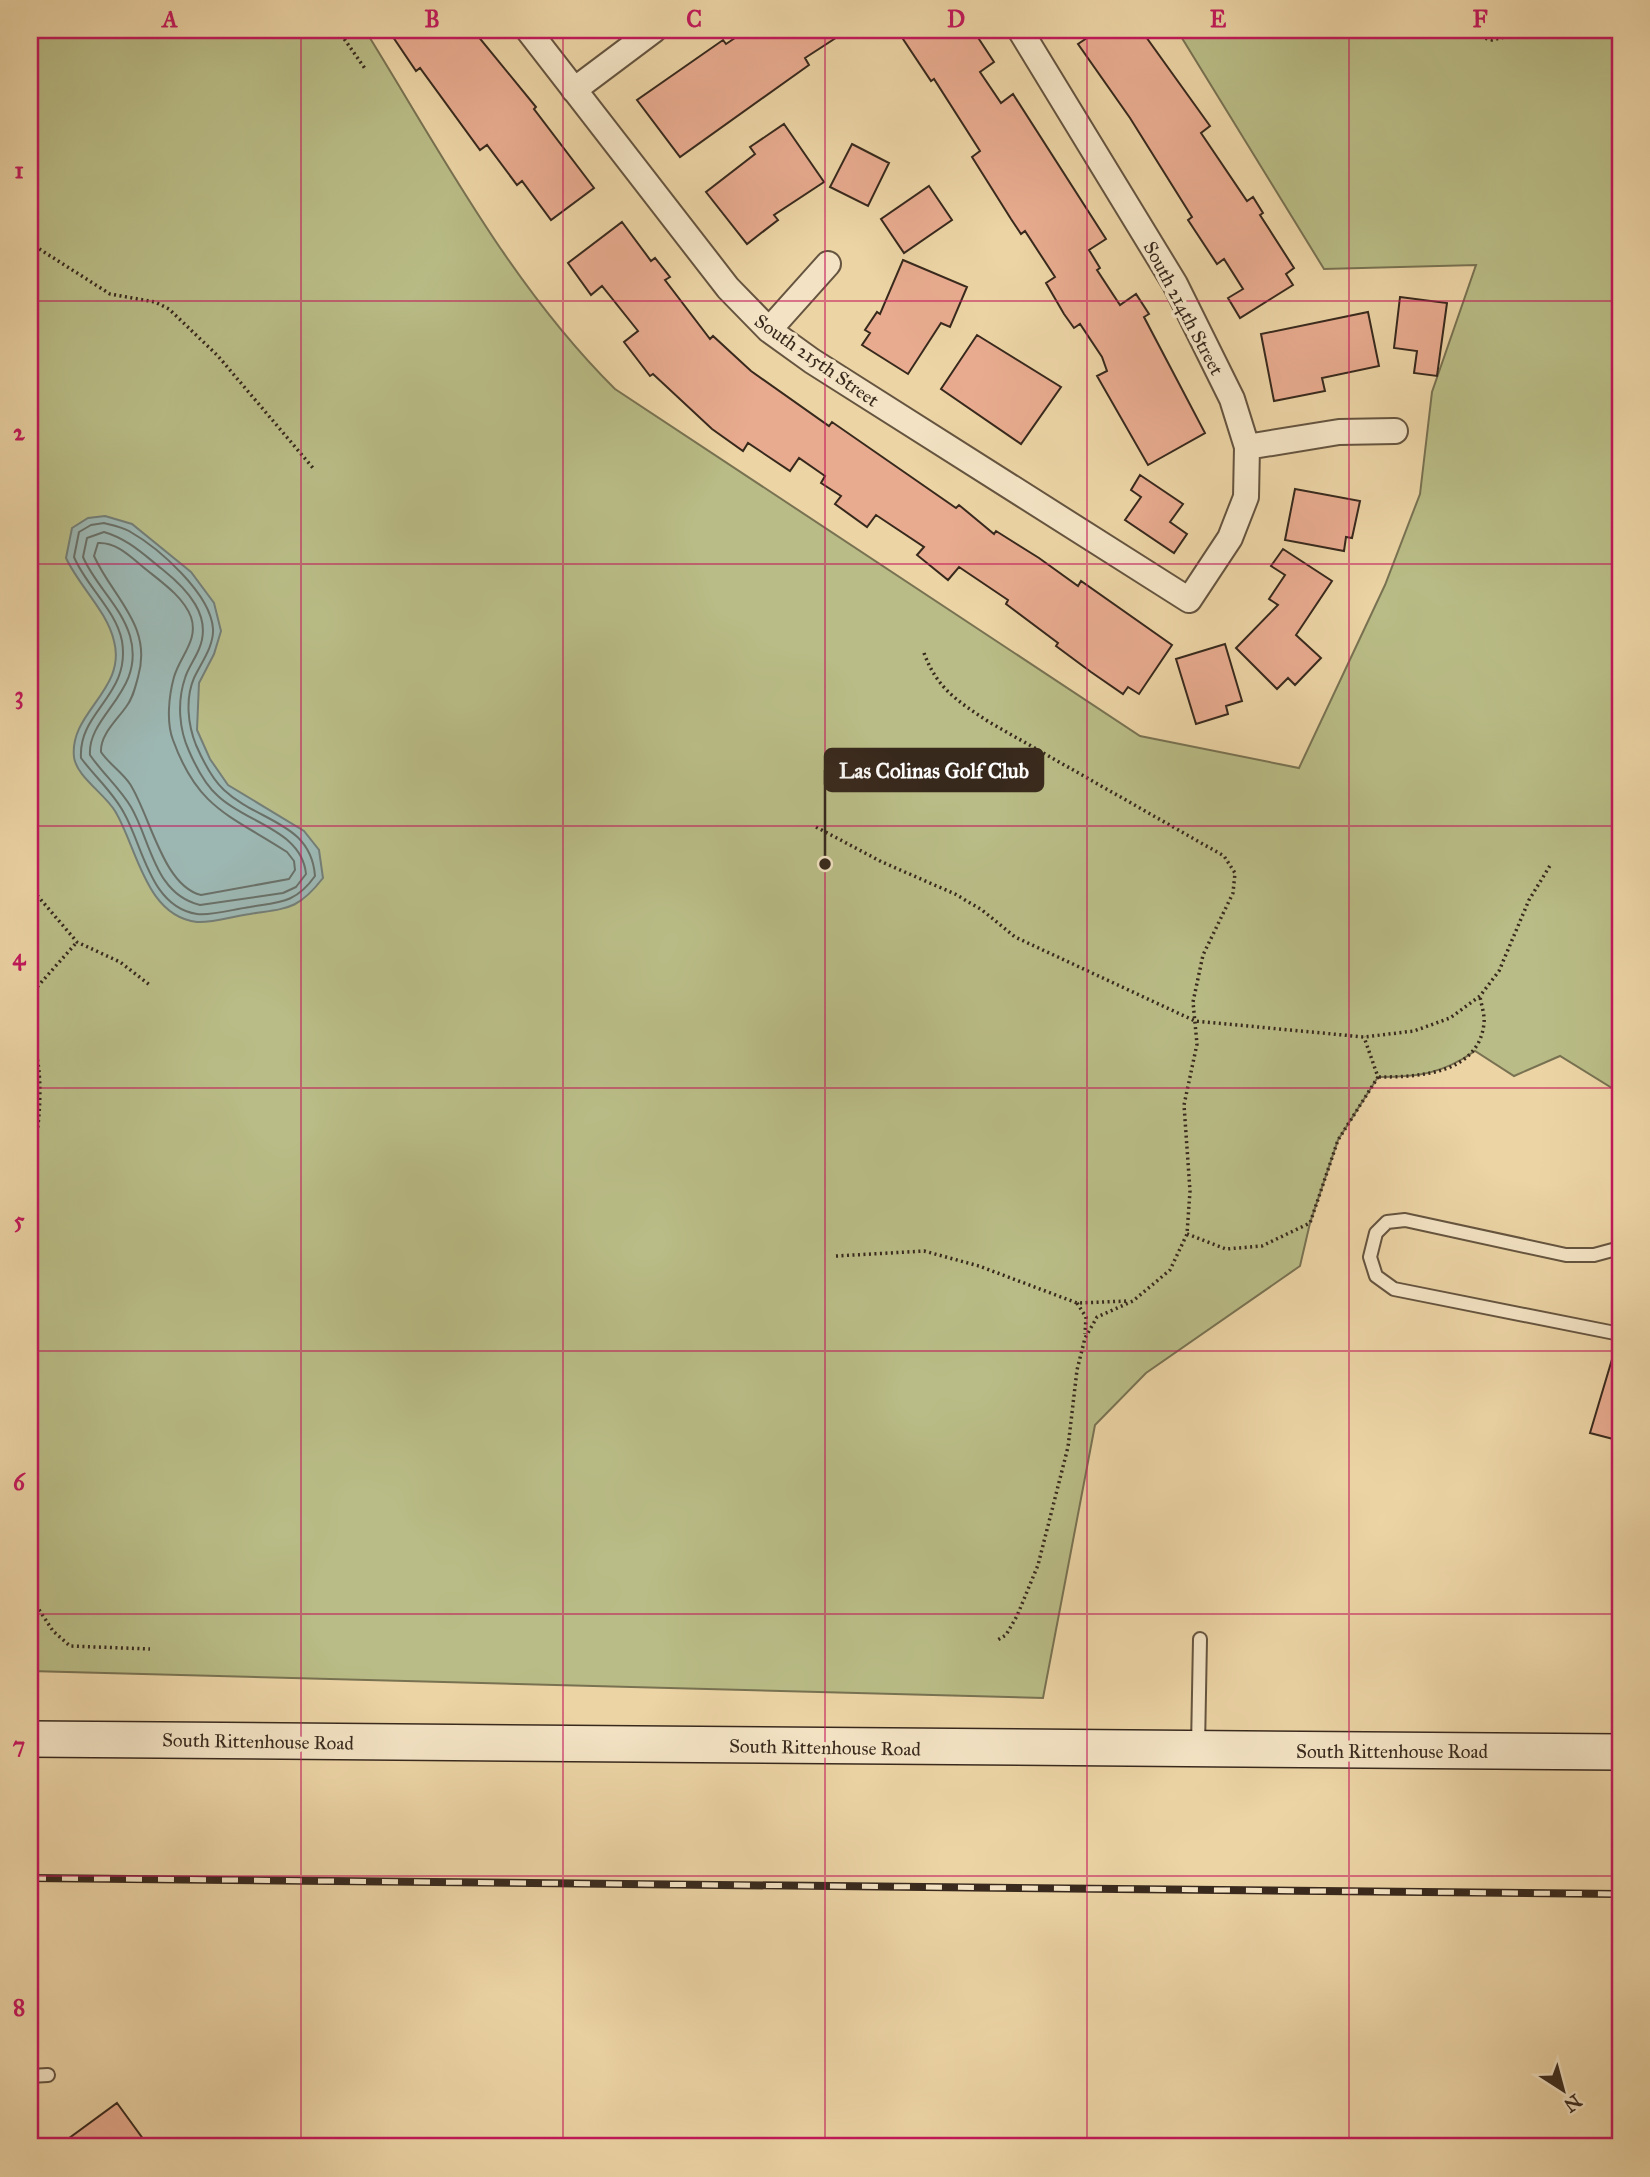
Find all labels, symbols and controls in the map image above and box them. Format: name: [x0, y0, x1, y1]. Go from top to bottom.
text: A: [160, 5, 178, 33]
text: B: [424, 5, 440, 33]
text: C: [686, 5, 702, 33]
text: D: [947, 5, 965, 33]
text: E: [1210, 5, 1227, 33]
text: F: [1472, 5, 1488, 33]
text: 1: [14, 156, 24, 184]
street label: South 214th Street: [1139, 237, 1229, 379]
street label: South 215th Street: [750, 309, 883, 412]
text: 2: [13, 418, 25, 446]
text: 3: [14, 681, 24, 710]
callout: Las Colinas Golf Club: [825, 749, 1043, 791]
text: Las Colinas Golf Club: [839, 758, 1029, 784]
text: 4: [13, 943, 27, 971]
text: 5: [14, 1206, 25, 1234]
text: 6: [13, 1468, 26, 1496]
street label: South Rittenhouse Road: [162, 1728, 355, 1755]
text: 7: [13, 1731, 25, 1759]
street label: South Rittenhouse Road: [729, 1734, 922, 1761]
street label: South Rittenhouse Road: [1296, 1740, 1488, 1763]
text: 8: [13, 1993, 25, 2021]
north arrow: [1528, 2054, 1598, 2124]
text: N: [1559, 2089, 1586, 2117]

